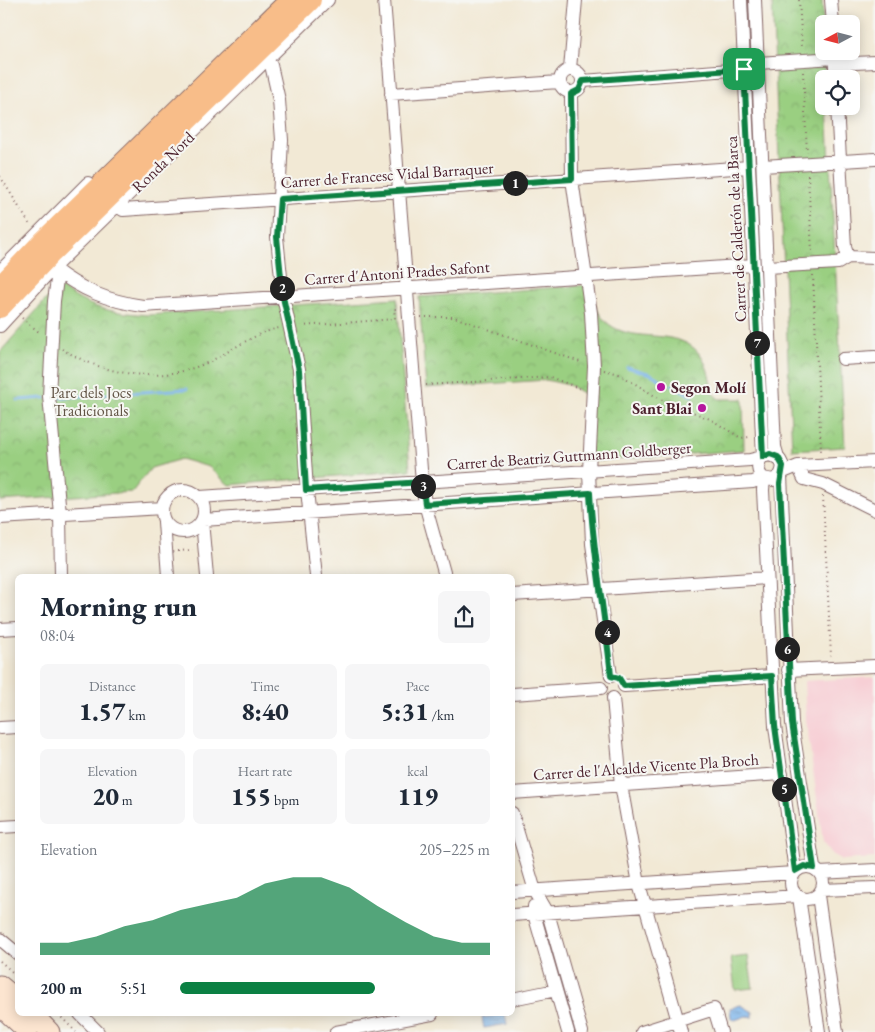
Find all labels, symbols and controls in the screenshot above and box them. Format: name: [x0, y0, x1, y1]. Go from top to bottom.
north arrow: [815, 15, 860, 60]
map controls: [815, 15, 860, 115]
pin: [723, 48, 765, 90]
icon: arrive: [730, 55, 758, 83]
button: locate: [815, 70, 860, 115]
street label: Ronda Nord: [127, 126, 200, 197]
street label: Carrer de Calderón de la Barca: [721, 135, 751, 323]
street label: Carrer de Francesc Vidal Barraquer: [280, 157, 495, 193]
pin: 1: [502, 170, 528, 196]
text: 1: [512, 174, 519, 192]
street label: Carrer d'Antoni Prades Safont: [304, 256, 490, 290]
pin: 2: [270, 276, 294, 300]
text: 2: [279, 279, 286, 297]
pin: 7: [744, 330, 770, 356]
text: 7: [754, 334, 761, 352]
place label: Segon Molí: [671, 377, 746, 398]
marker: Segon Molí: [655, 381, 667, 393]
park label: Parc dels Jocs Tradicionals: [50, 382, 132, 421]
place label: Sant Blai: [632, 398, 692, 419]
marker: Sant Blai: [696, 402, 708, 414]
street label: Carrer de Beatriz Guttmann Goldberger: [446, 437, 693, 475]
pin: 3: [410, 474, 436, 498]
text: 3: [420, 477, 427, 495]
text: Morning run: [40, 588, 197, 624]
button: share: [438, 591, 490, 643]
pin: 4: [594, 620, 620, 644]
text: 4: [604, 623, 611, 641]
text: 08:04: [40, 625, 75, 646]
pin: 6: [774, 636, 800, 662]
text: 6: [784, 640, 791, 658]
text: Distance: [89, 677, 136, 695]
text: Time: [250, 677, 280, 695]
text: Pace: [406, 677, 429, 695]
text: 1.57: [79, 695, 126, 727]
text: 8:40: [241, 695, 289, 727]
text: 5:31: [381, 695, 429, 727]
text: km: [126, 706, 146, 724]
text: /km: [429, 706, 454, 724]
street label: Carrer de l'Alcalde Vicente Pla Broch: [532, 749, 760, 785]
text: Elevation: [87, 762, 138, 780]
text: Heart rate: [238, 762, 292, 780]
text: kcal: [407, 762, 428, 780]
pin: 5: [772, 776, 796, 802]
text: 20: [92, 780, 119, 812]
text: 155: [231, 780, 271, 812]
text: 119: [397, 780, 438, 812]
text: 5: [781, 780, 788, 798]
text: m: [119, 791, 133, 809]
text: bpm: [271, 791, 299, 809]
text: Elevation: [40, 839, 98, 860]
text: 205–225 m: [419, 839, 490, 860]
text: 200 m: [40, 978, 82, 999]
text: 5:51: [120, 978, 147, 999]

